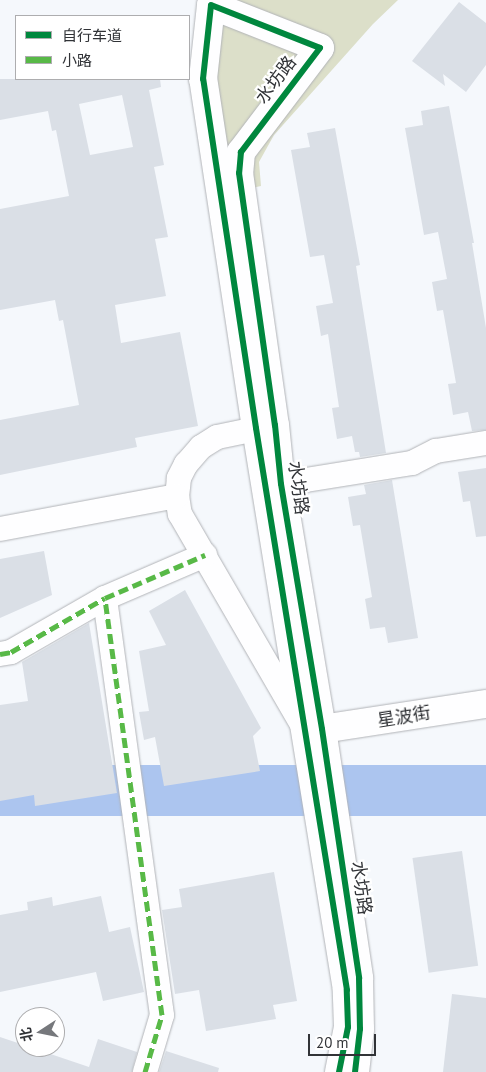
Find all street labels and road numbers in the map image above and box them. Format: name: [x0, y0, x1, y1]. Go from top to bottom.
street label: 水坊路: [251, 52, 301, 108]
street label: 水坊路: [284, 460, 312, 516]
street label: 星波街: [376, 702, 432, 732]
street label: 水坊路: [347, 860, 375, 916]

